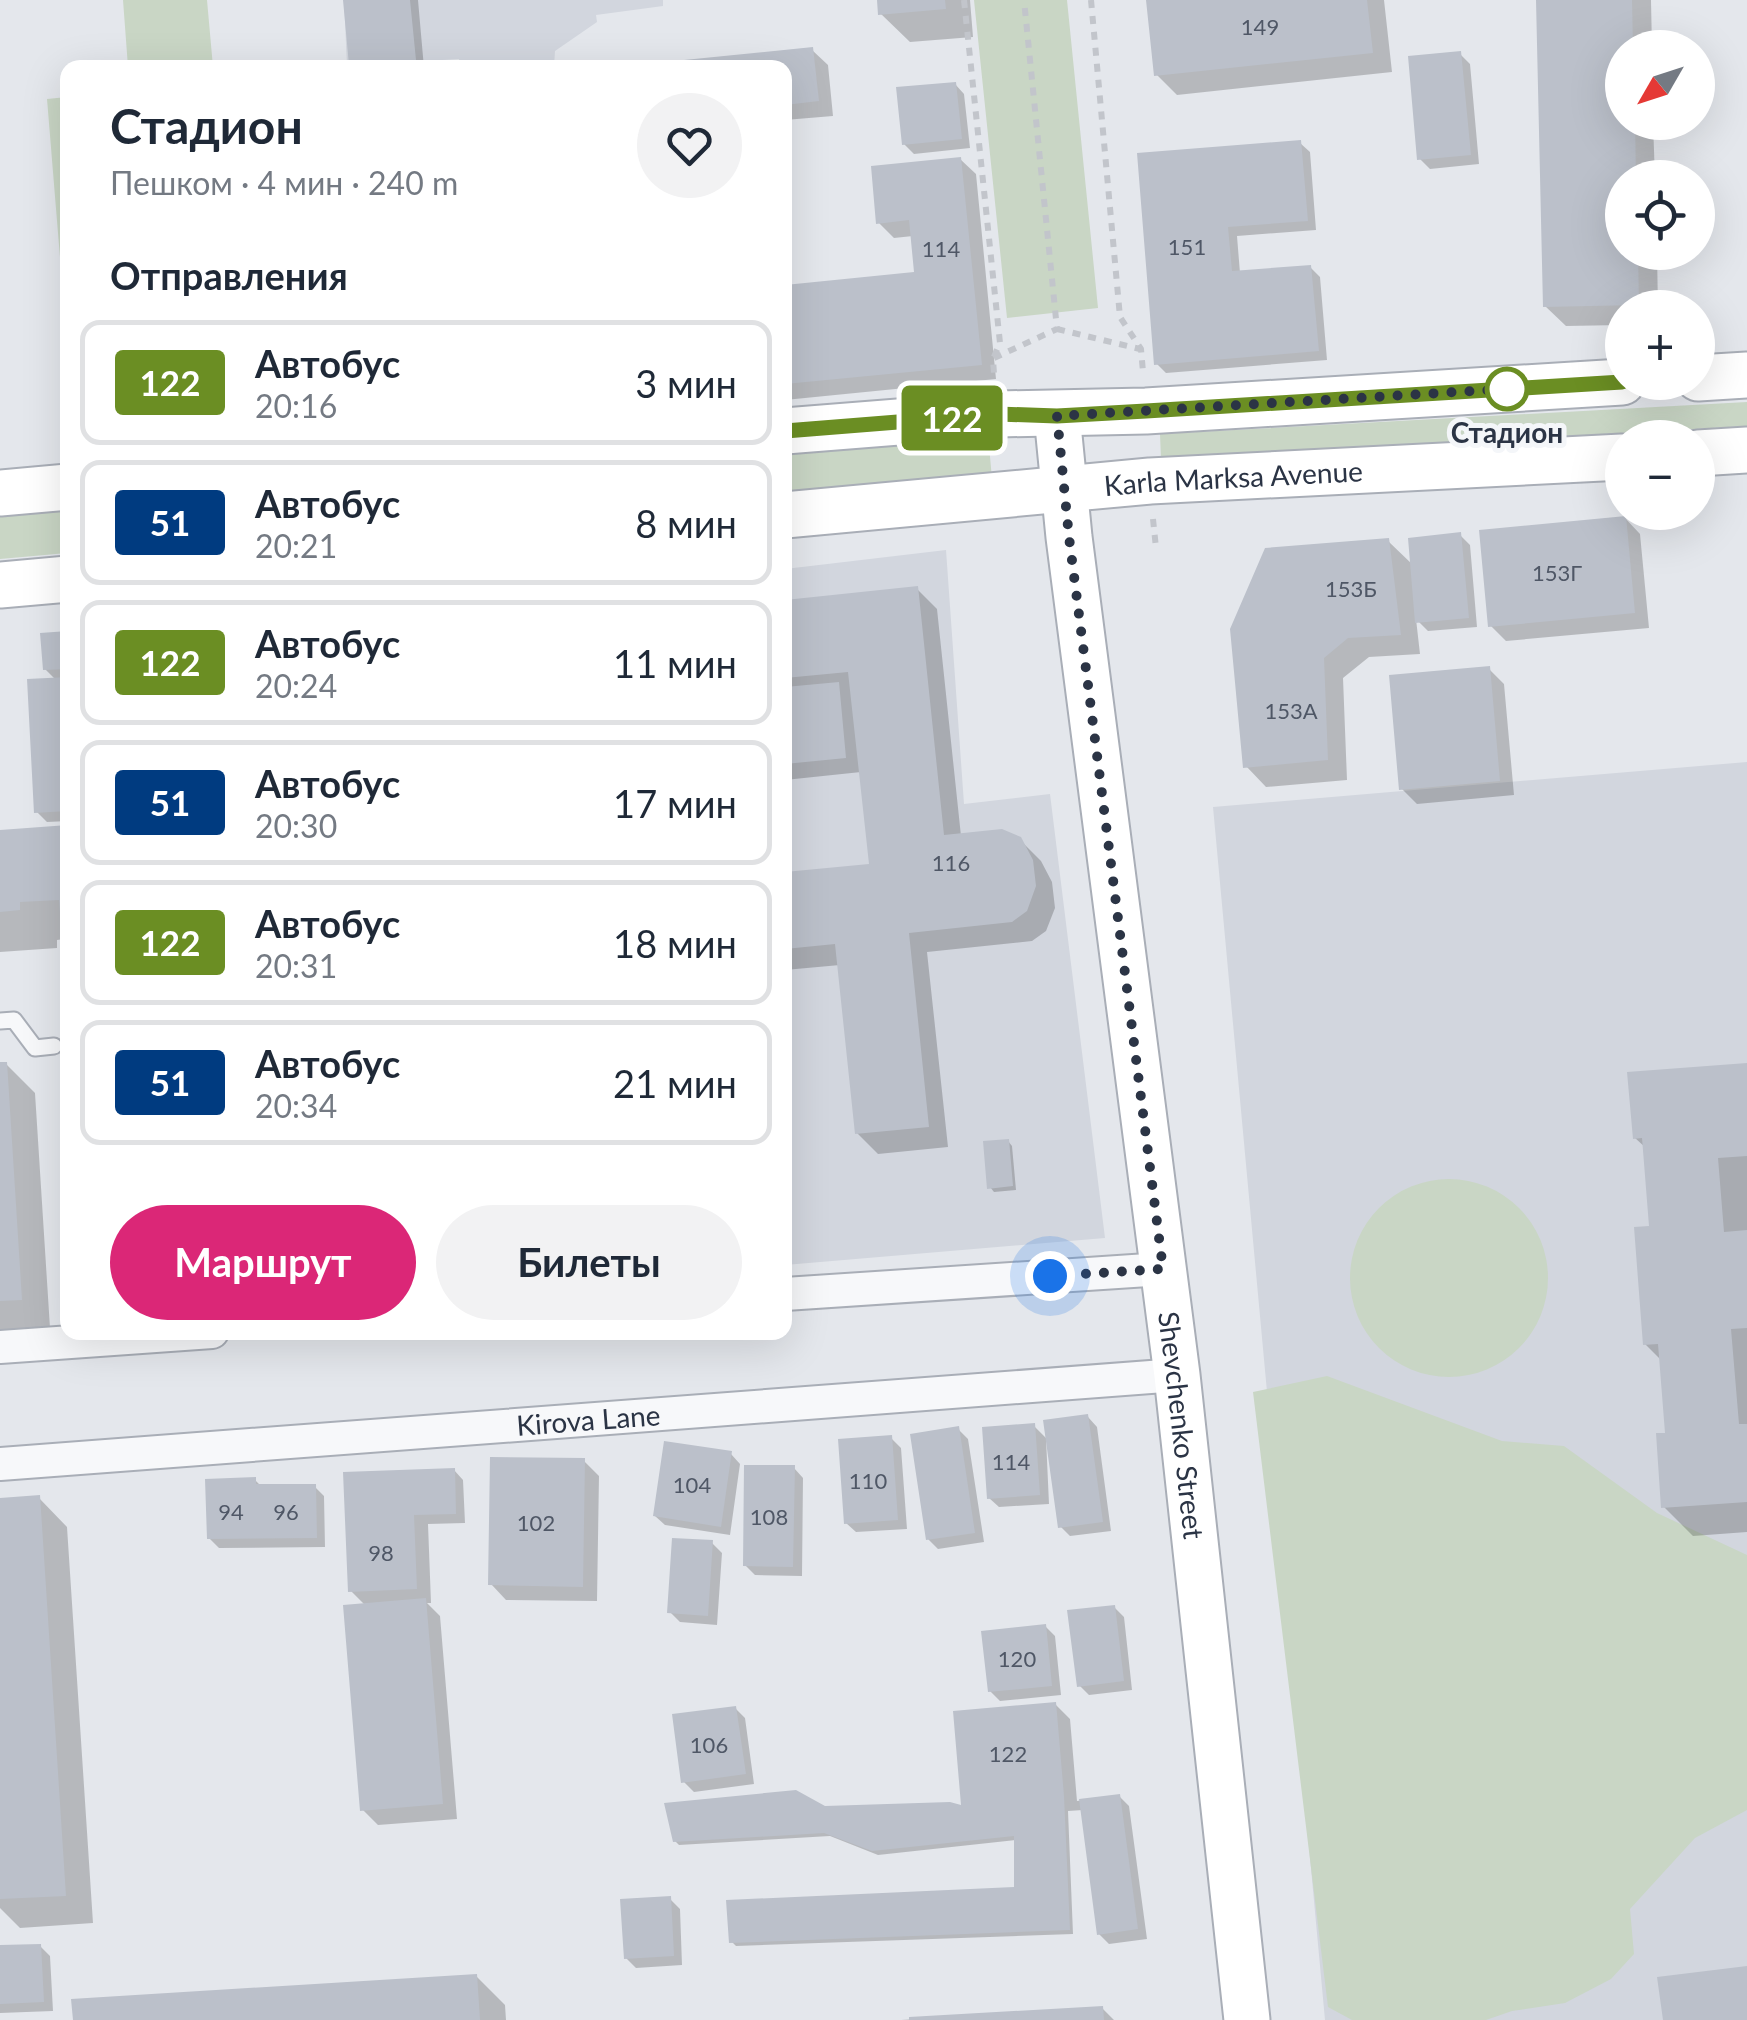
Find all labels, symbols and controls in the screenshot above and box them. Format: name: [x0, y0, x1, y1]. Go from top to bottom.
house number: 149: [1241, 13, 1279, 40]
north arrow: [1605, 30, 1715, 140]
map controls: [1605, 30, 1715, 530]
button: heart: [637, 93, 742, 198]
text: Стадион: [110, 97, 303, 154]
button: locate: [1605, 160, 1715, 270]
text: Пешком · 4 мин · 240 m: [110, 163, 458, 202]
house number: 151: [1168, 233, 1206, 260]
house number: 114: [922, 235, 960, 262]
text: Отправления: [110, 252, 348, 298]
button: +: [1605, 290, 1715, 400]
text: Автобус: [255, 340, 400, 386]
text: 3 мин: [635, 360, 737, 406]
text: 122: [140, 361, 200, 403]
marker: Стадион: [1486, 368, 1528, 410]
text: 20:16: [255, 386, 337, 425]
line badge: 122: [894, 386, 1010, 450]
text: 122: [922, 397, 982, 439]
place label: Стадион: [1451, 415, 1563, 449]
button: −: [1605, 420, 1715, 530]
street label: Karla Marksa Avenue: [1102, 453, 1364, 502]
text: Автобус: [255, 480, 400, 526]
text: 8 мин: [635, 500, 737, 546]
text: 51: [150, 501, 190, 543]
text: 20:21: [255, 526, 337, 565]
house number: 153Г: [1532, 559, 1582, 586]
house number: 153Б: [1325, 575, 1377, 602]
text: Автобус: [255, 620, 400, 666]
text: 11 мин: [613, 640, 737, 686]
text: 122: [140, 641, 200, 683]
text: 20:24: [255, 666, 337, 705]
house number: 153А: [1264, 697, 1318, 724]
text: Автобус: [255, 760, 400, 806]
text: 17 мин: [613, 780, 737, 826]
text: 51: [150, 781, 190, 823]
text: 20:30: [255, 806, 337, 845]
house number: 116: [932, 849, 970, 876]
text: Автобус: [255, 900, 400, 946]
text: 18 мин: [613, 920, 737, 966]
text: 122: [140, 921, 200, 963]
text: 20:31: [255, 946, 337, 985]
text: Автобус: [255, 1040, 400, 1086]
text: 21 мин: [613, 1060, 737, 1106]
text: 51: [150, 1061, 190, 1103]
text: 20:34: [255, 1086, 337, 1125]
button: Маршрут: [110, 1205, 416, 1320]
button: Билеты: [436, 1205, 742, 1320]
your location: [1025, 1251, 1075, 1301]
street label: Shevchenko Street: [1152, 1309, 1212, 1541]
street label: Kirova Lane: [515, 1397, 662, 1442]
house number: 114: [992, 1448, 1030, 1475]
house number: 110: [849, 1467, 887, 1494]
house number: 104: [673, 1471, 711, 1498]
house number: 94: [218, 1498, 244, 1525]
house number: 96: [273, 1498, 299, 1525]
house number: 108: [750, 1503, 788, 1530]
house number: 102: [517, 1509, 555, 1536]
house number: 98: [368, 1539, 394, 1566]
house number: 120: [998, 1645, 1036, 1672]
house number: 106: [690, 1731, 728, 1758]
house number: 122: [989, 1740, 1027, 1767]

